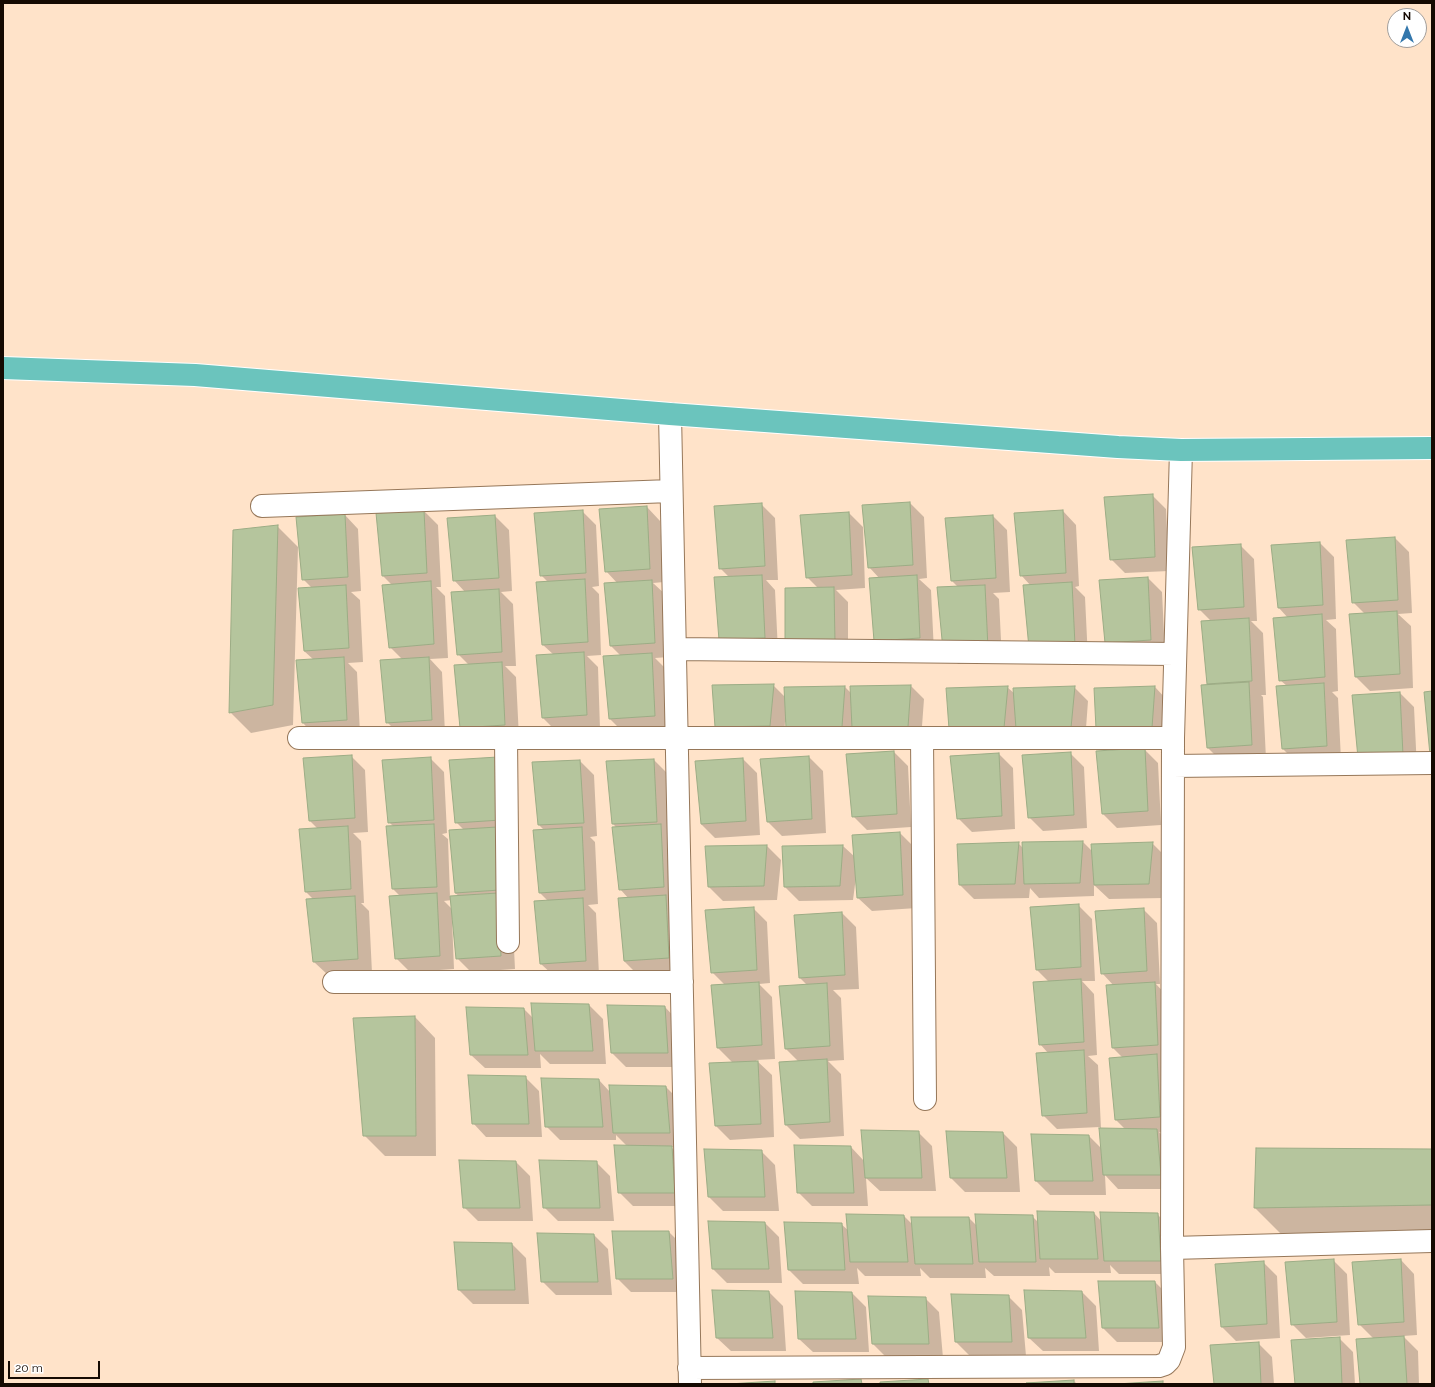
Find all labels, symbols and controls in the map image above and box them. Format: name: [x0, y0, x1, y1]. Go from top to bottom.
north arrow: [1387, 8, 1427, 48]
text: N: [1403, 10, 1411, 23]
scale bar: [10, 1353, 102, 1379]
text: 20 m: [15, 1361, 43, 1375]

